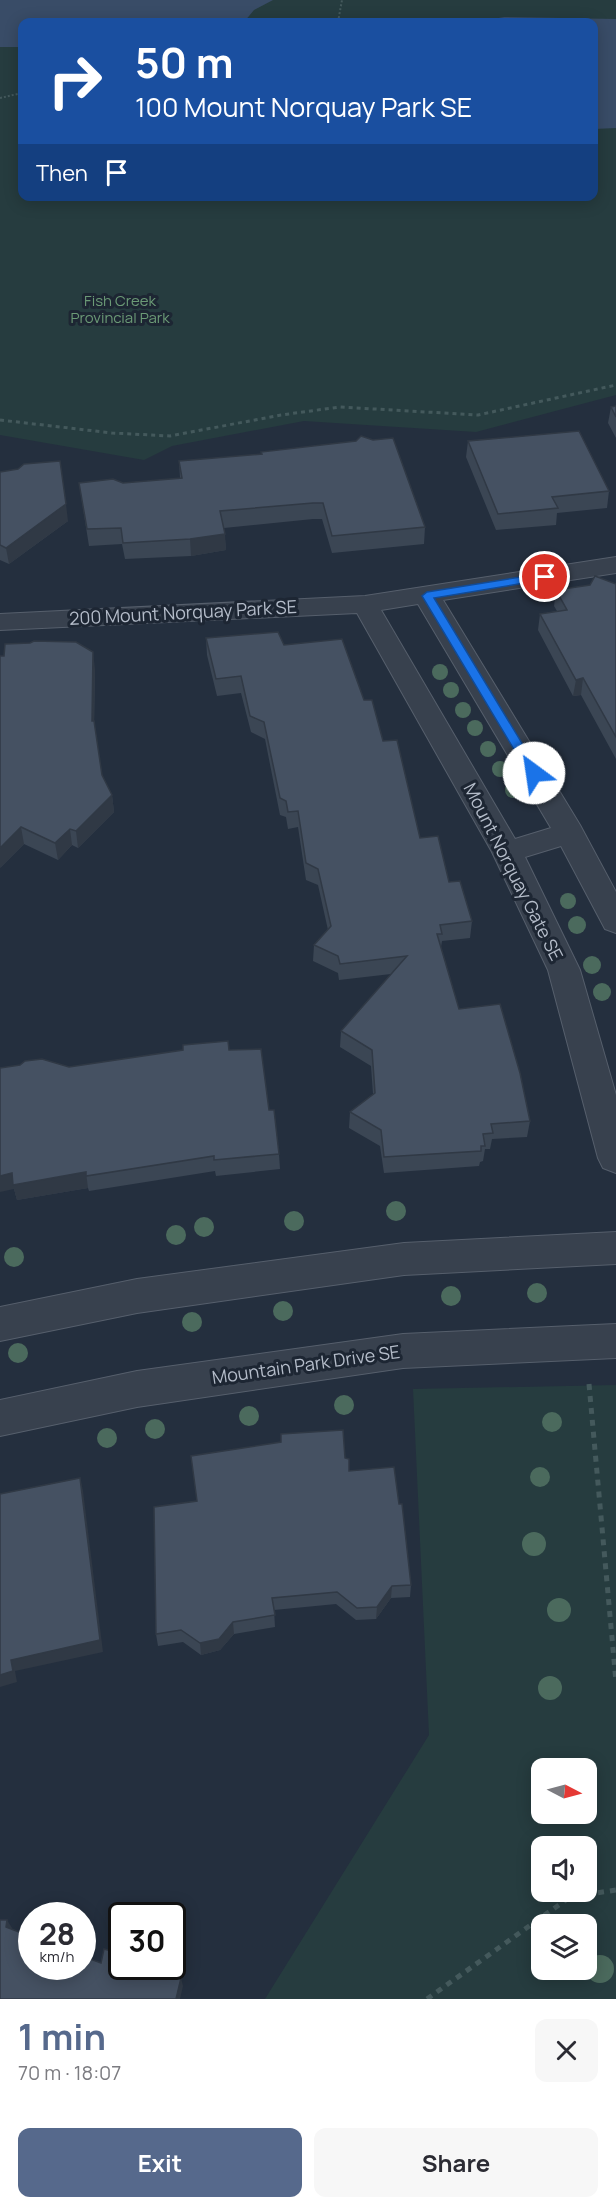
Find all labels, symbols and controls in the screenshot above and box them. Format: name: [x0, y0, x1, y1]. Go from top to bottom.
text: 50 m: [135, 33, 233, 91]
icon: right: [36, 42, 114, 120]
text: 100 Mount Norquay Park SE: [135, 88, 472, 125]
icon: arrive: [100, 156, 133, 189]
text: Then: [36, 158, 88, 188]
park label: Fish Creek Provincial Park: [70, 290, 170, 328]
pin: [519, 551, 570, 602]
icon: arrive: [528, 560, 561, 593]
street label: 200 Mount Norquay Park SE: [68, 594, 297, 630]
position arrow: [502, 741, 566, 805]
street label: Mount Norquay Gate SE: [459, 779, 569, 964]
street label: Mountain Park Drive SE: [210, 1339, 401, 1389]
north arrow: [531, 1758, 597, 1824]
map controls: [531, 1758, 597, 1980]
button: sound: [531, 1836, 597, 1902]
speed limit sign: 30: [108, 1902, 186, 1980]
text: 28: [39, 1913, 75, 1954]
button: layers: [531, 1914, 597, 1980]
text: km/h: [40, 1946, 74, 1967]
text: 1 min: [18, 2012, 106, 2061]
button: close: [535, 2019, 598, 2082]
text: 70 m · 18:07: [18, 2059, 121, 2086]
button: Exit: [18, 2128, 302, 2197]
button: Share: [314, 2128, 598, 2197]

